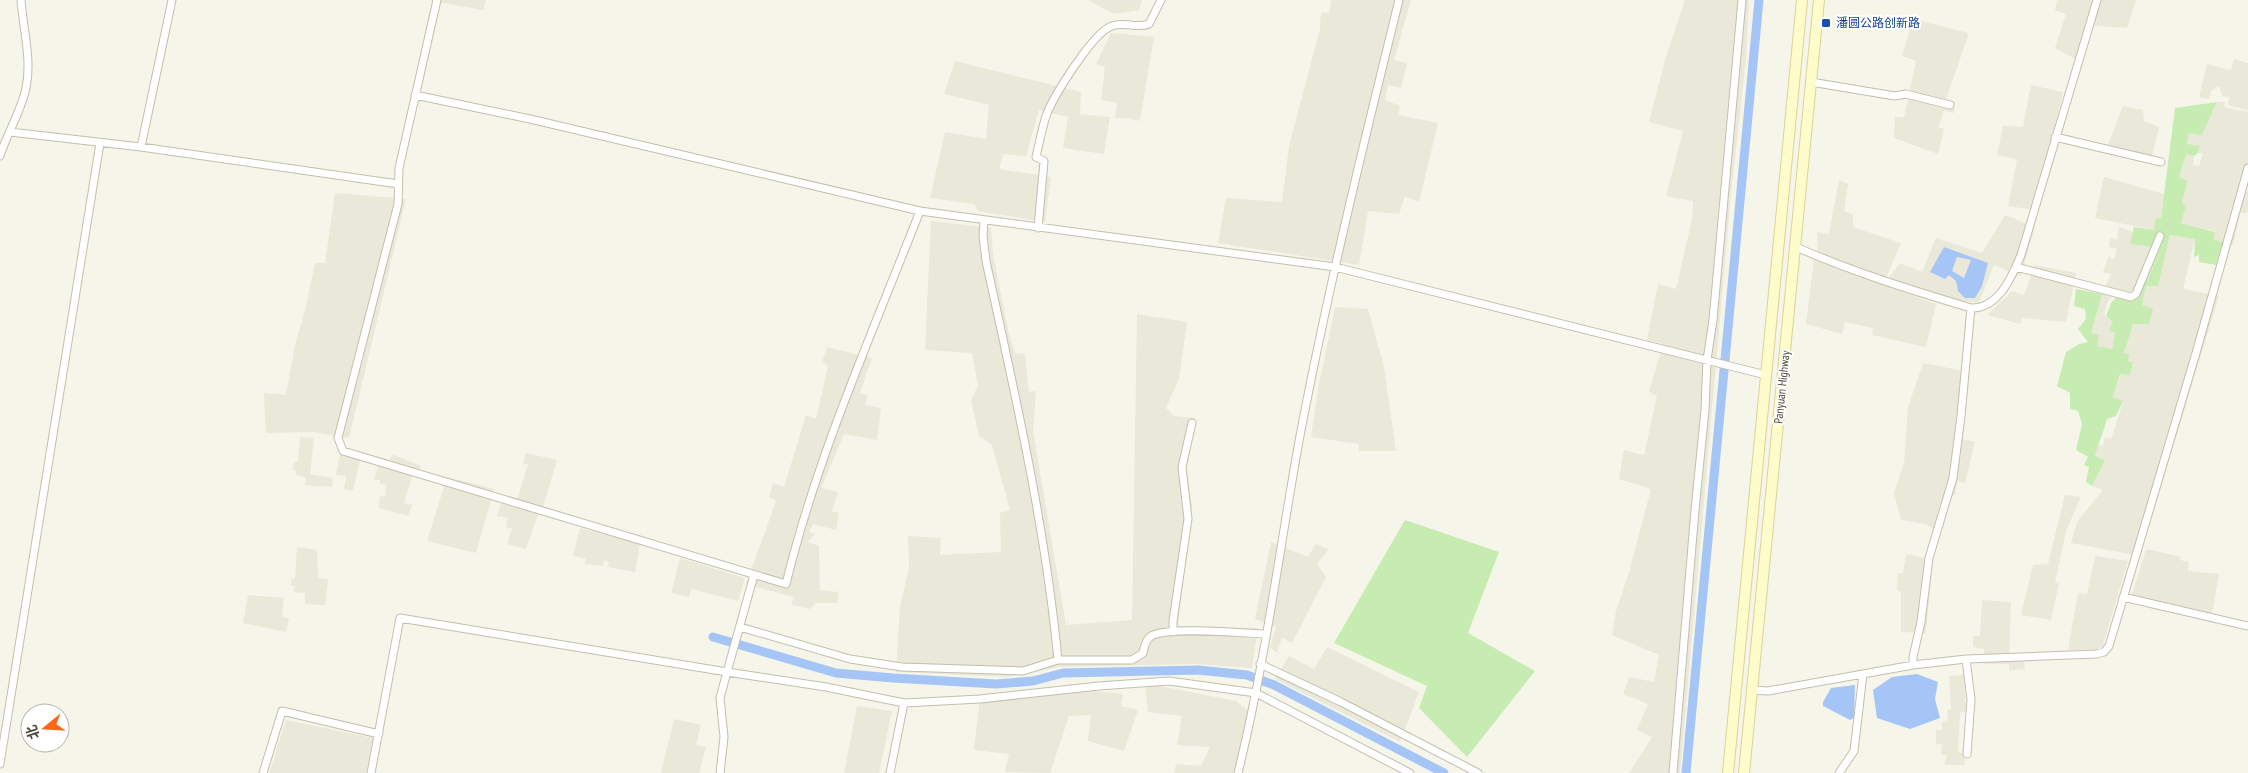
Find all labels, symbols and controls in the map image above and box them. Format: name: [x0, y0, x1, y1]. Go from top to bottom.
place label: 潘圆公路创新路: [1836, 15, 1920, 30]
marker: 潘圆公路创新路: [1820, 17, 1832, 29]
street label: Panyuan Highway: [1770, 349, 1793, 424]
north arrow: [20, 703, 70, 753]
text: 北: [22, 723, 43, 741]

